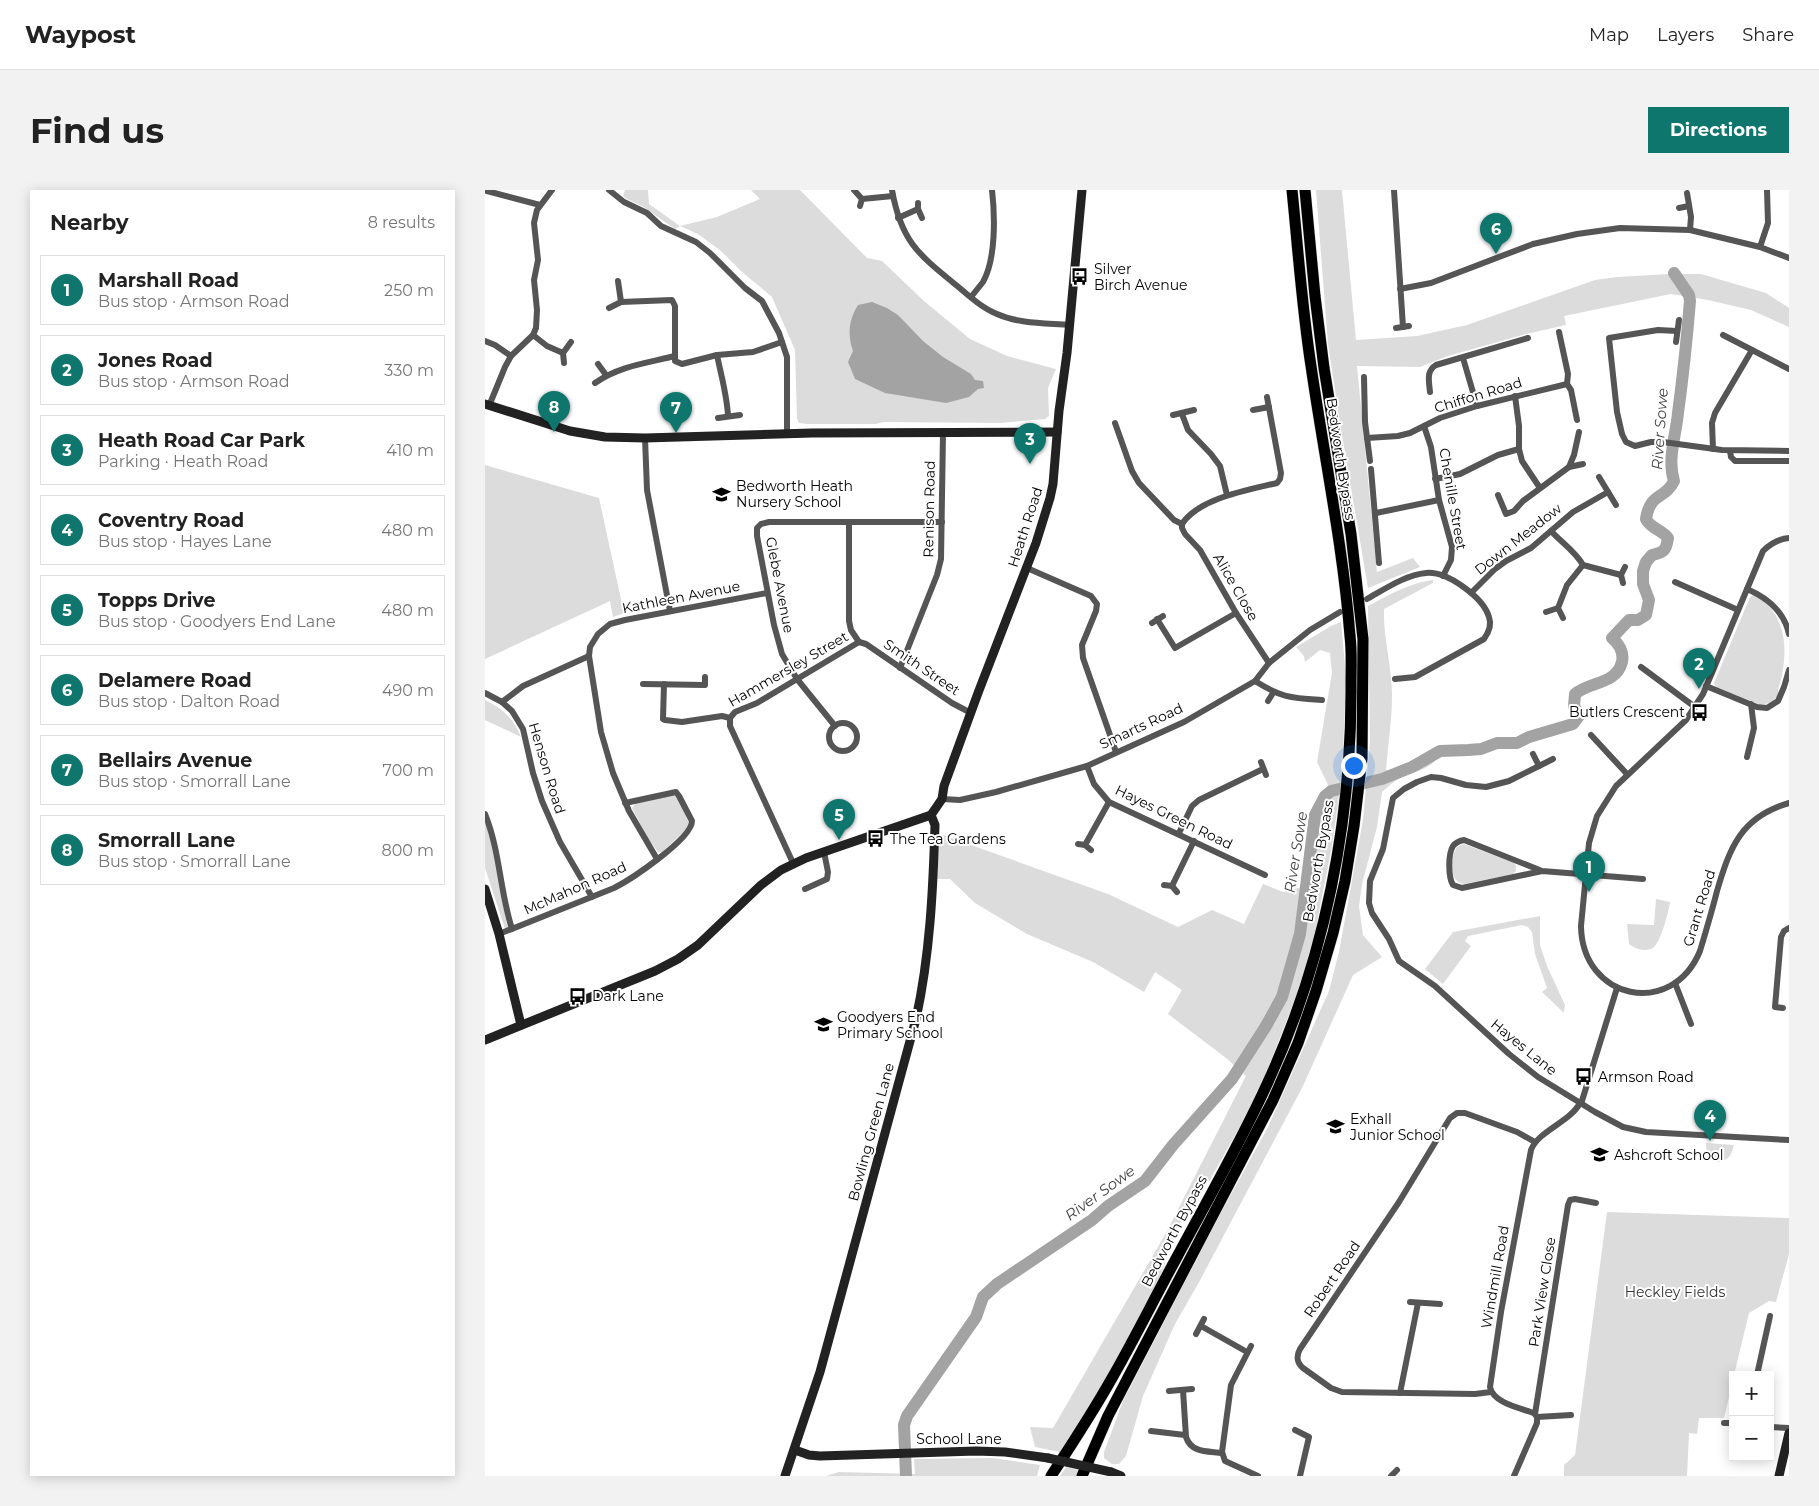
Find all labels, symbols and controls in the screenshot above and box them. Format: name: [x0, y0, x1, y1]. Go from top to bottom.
text: Waypost: [25, 20, 136, 49]
text: Map: [1589, 24, 1629, 46]
text: Layers: [1657, 24, 1714, 46]
text: Share: [1742, 24, 1794, 46]
button: Directions: [1648, 107, 1789, 153]
text: Find us: [30, 109, 164, 152]
text: Nearby: [50, 210, 129, 235]
text: 8 results: [368, 213, 435, 232]
pin: 6: [1480, 213, 1512, 254]
place label: Silver Birch Avenue: [1094, 260, 1188, 294]
bus stop icon: Silver Birch Avenue: [1070, 267, 1090, 287]
text: Marshall Road: [98, 269, 239, 292]
text: 1: [64, 281, 70, 300]
text: 250 m: [384, 281, 434, 300]
text: Bus stop · Armson Road: [98, 292, 290, 311]
text: Jones Road: [98, 349, 213, 372]
text: 2: [62, 361, 72, 380]
text: 330 m: [384, 361, 434, 380]
text: Bus stop · Armson Road: [98, 372, 290, 391]
street label: Chiffon Road: [1432, 373, 1524, 417]
water label: River Sowe: [1647, 387, 1672, 471]
pin: 8: [538, 391, 570, 432]
pin: 7: [660, 392, 692, 433]
street label: Bedworth Bypass: [1322, 397, 1360, 522]
pin: 3: [1014, 423, 1046, 464]
text: Heath Road Car Park: [98, 429, 305, 452]
text: 3: [62, 441, 72, 460]
text: 410 m: [386, 441, 434, 460]
street label: Chenille Street: [1435, 447, 1471, 552]
text: Parking · Heath Road: [98, 452, 268, 471]
street label: Renison Road: [919, 460, 939, 558]
place label: Bedworth Heath Nursery School: [736, 477, 853, 511]
school or university icon: Bedworth Heath Nursery School: [712, 484, 732, 504]
street label: Heath Road: [1004, 485, 1046, 569]
street label: Down Meadow: [1471, 499, 1566, 579]
text: Coventry Road: [98, 509, 244, 532]
text: 4: [61, 521, 73, 540]
text: 480 m: [381, 521, 434, 540]
text: Bus stop · Hayes Lane: [98, 532, 272, 551]
street label: Glebe Avenue: [762, 535, 798, 635]
street label: Alice Close: [1209, 550, 1263, 624]
street label: Kathleen Avenue: [620, 577, 742, 617]
text: Topps Drive: [98, 589, 215, 612]
text: 5: [62, 601, 72, 620]
text: 480 m: [381, 601, 434, 620]
text: Bus stop · Goodyers End Lane: [98, 612, 336, 631]
street label: Hammersley Street: [725, 627, 852, 711]
street label: Smith Street: [880, 635, 964, 699]
pin: 2: [1683, 648, 1715, 689]
text: Delamere Road: [98, 669, 252, 692]
text: 6: [62, 681, 72, 700]
text: 490 m: [382, 681, 434, 700]
text: Bus stop · Dalton Road: [98, 692, 280, 711]
street label: Smarts Road: [1096, 699, 1186, 753]
bus stop icon: Butlers Crescent: [1689, 702, 1709, 722]
place label: Butlers Crescent: [1569, 703, 1685, 721]
street label: Henson Road: [525, 720, 569, 816]
text: Bellairs Avenue: [98, 749, 252, 772]
your location: [1341, 753, 1367, 779]
text: 7: [62, 761, 72, 780]
text: 700 m: [383, 761, 434, 780]
text: Bus stop · Smorrall Lane: [98, 772, 291, 791]
street label: Hayes Green Road: [1112, 781, 1236, 853]
street label: Bedworth Bypass: [1298, 798, 1338, 923]
pin: 5: [823, 799, 855, 840]
water label: River Sowe: [1280, 810, 1311, 894]
text: Smorrall Lane: [98, 829, 235, 852]
bus stop icon: The Tea Gardens: [866, 829, 886, 849]
place label: The Tea Gardens: [890, 830, 1006, 848]
text: 8: [62, 841, 72, 860]
text: 800 m: [381, 841, 434, 860]
pin: 1: [1573, 851, 1605, 892]
text: Bus stop · Smorrall Lane: [98, 852, 291, 871]
street label: McMahon Road: [521, 857, 629, 919]
street label: Grant Road: [1679, 867, 1719, 949]
bus stop icon: Dark Lane: [568, 986, 588, 1006]
place label: Dark Lane: [592, 987, 664, 1005]
place label: Goodyers End Primary School: [837, 1008, 943, 1042]
school or university icon: Goodyers End Primary School: [813, 1015, 833, 1035]
street label: Hayes Lane: [1487, 1015, 1561, 1079]
street label: Bowling Green Lane: [844, 1061, 898, 1203]
bus stop icon: Armson Road: [1574, 1067, 1594, 1087]
place label: Armson Road: [1598, 1068, 1694, 1086]
pin: 4: [1694, 1100, 1726, 1141]
place label: Exhall Junior School: [1349, 1110, 1445, 1144]
school or university icon: Exhall Junior School: [1326, 1117, 1346, 1137]
school or university icon: Ashcroft School: [1590, 1145, 1610, 1165]
place label: Ashcroft School: [1614, 1146, 1724, 1164]
water label: River Sowe: [1061, 1161, 1139, 1224]
street label: Bedworth Bypass: [1137, 1172, 1211, 1290]
street label: Windmill Road: [1477, 1224, 1513, 1330]
street label: Park View Close: [1524, 1236, 1560, 1348]
street label: Robert Road: [1300, 1237, 1364, 1321]
park label: Heckley Fields: [1625, 1283, 1725, 1301]
map controls: [1729, 1371, 1774, 1461]
button: +: [1729, 1371, 1774, 1416]
button: −: [1729, 1416, 1774, 1461]
street label: School Lane: [916, 1430, 1002, 1448]

